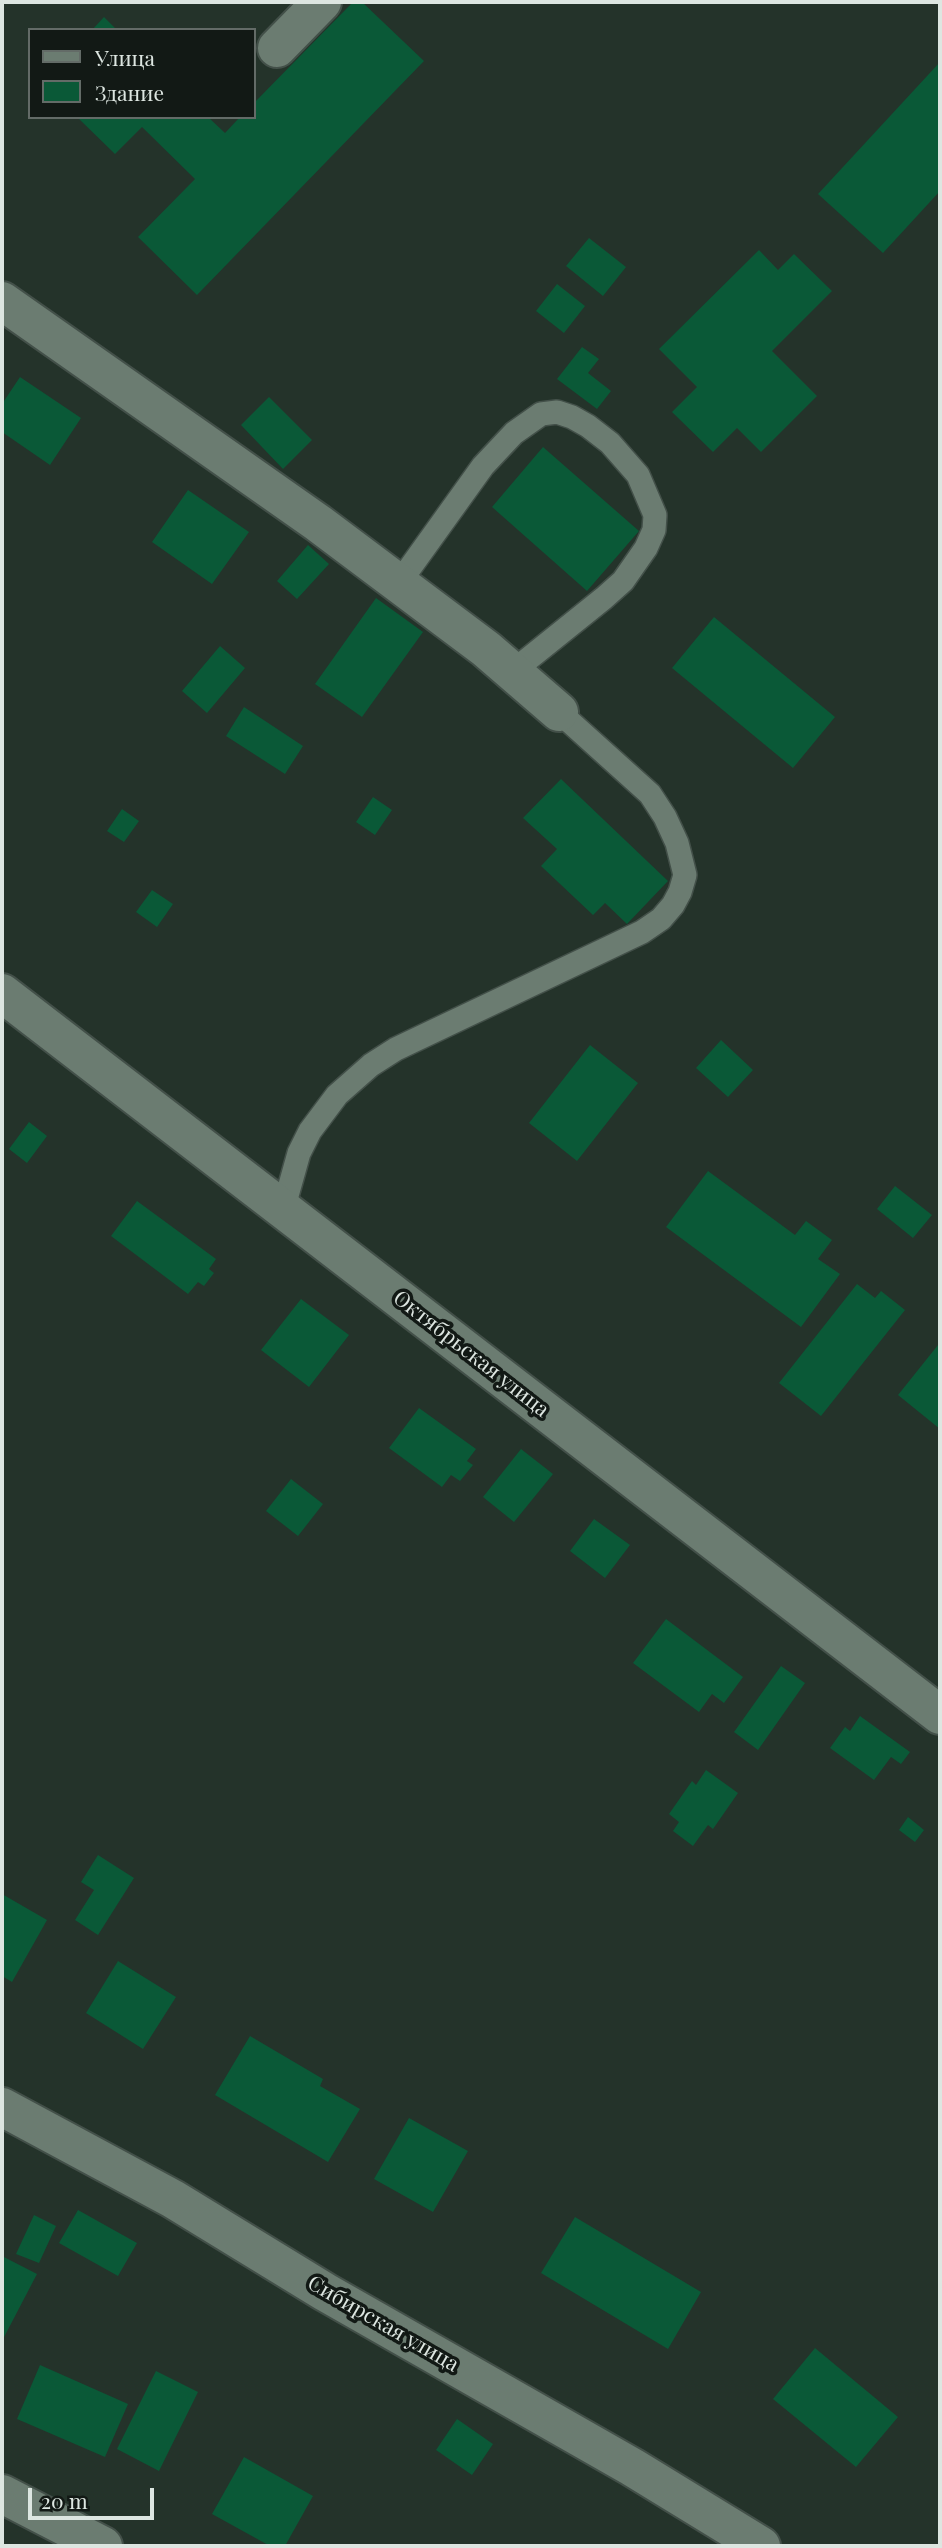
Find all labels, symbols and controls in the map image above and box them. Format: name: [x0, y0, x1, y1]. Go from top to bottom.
legend: [28, 28, 256, 119]
text: Улица: [95, 43, 155, 71]
text: Здание: [95, 78, 164, 106]
street label: Октябрьская улица: [388, 1285, 554, 1423]
street label: Сибирская улица: [303, 2270, 463, 2378]
scale bar: [32, 2474, 158, 2518]
text: 20 m: [41, 2486, 88, 2514]

